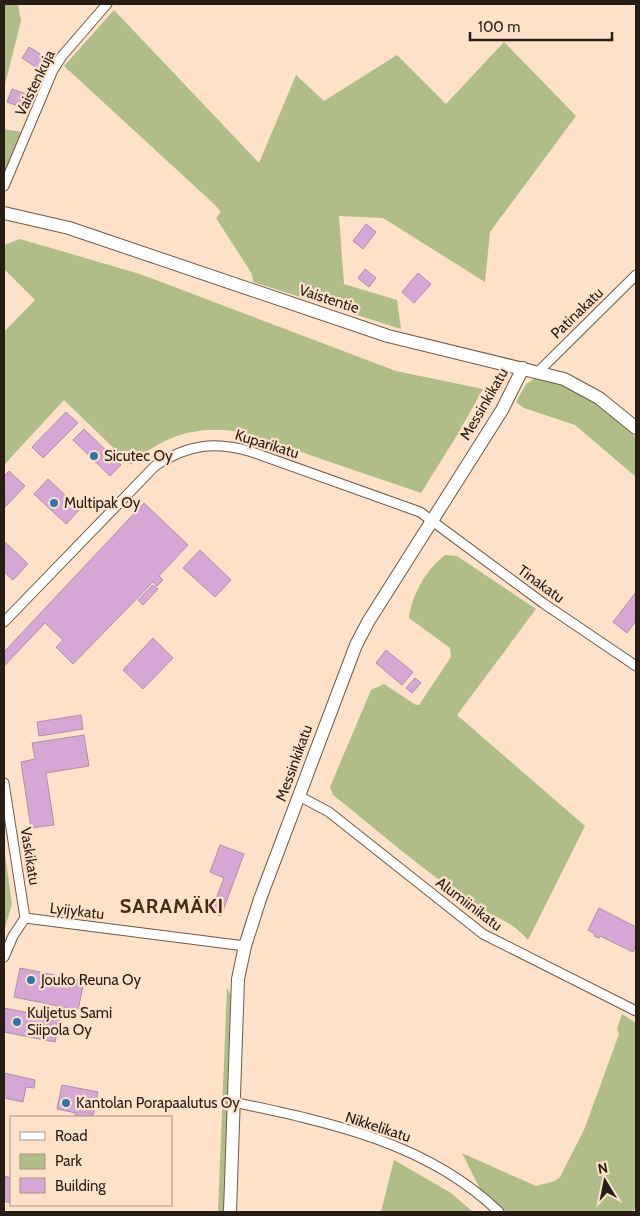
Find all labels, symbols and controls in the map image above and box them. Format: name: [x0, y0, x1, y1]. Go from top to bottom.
scale bar: [470, 10, 612, 42]
text: 100 m: [478, 18, 520, 36]
street label: Vaistenkuja: [11, 46, 59, 119]
street label: Vaistentie: [297, 281, 362, 317]
street label: Patinakatu: [547, 284, 607, 342]
street label: Messinkikatu: [456, 365, 512, 443]
street label: Kuparikatu: [233, 426, 301, 462]
place label: Sicutec Oy: [104, 447, 173, 465]
marker: Sicutec Oy: [88, 450, 100, 462]
place label: Multipak Oy: [64, 494, 141, 512]
marker: Multipak Oy: [48, 497, 60, 509]
street label: Tinakatu: [514, 561, 568, 607]
street label: Messinkikatu: [272, 722, 316, 804]
street label: Vaskikatu: [17, 826, 43, 886]
street label: Alumiinikatu: [432, 873, 506, 935]
district label: SARAMÄKI: [120, 894, 224, 918]
street label: Lyijykatu: [49, 899, 105, 923]
place label: Jouko Reuna Oy: [40, 971, 142, 989]
marker: Jouko Reuna Oy: [25, 974, 37, 986]
place label: Kuljetus Sami Siipola Oy: [27, 1004, 112, 1039]
marker: Kuljetus Sami Siipola Oy: [11, 1016, 23, 1028]
place label: Kantolan Porapaalutus Oy: [76, 1094, 240, 1112]
marker: Kantolan Porapaalutus Oy: [60, 1097, 72, 1109]
street label: Nikkelikatu: [343, 1108, 413, 1146]
legend: [10, 1116, 172, 1206]
text: Road: [55, 1127, 88, 1145]
text: Park: [55, 1152, 82, 1170]
north arrow: [580, 1156, 630, 1206]
text: N: [596, 1158, 609, 1178]
text: Building: [55, 1177, 106, 1195]

